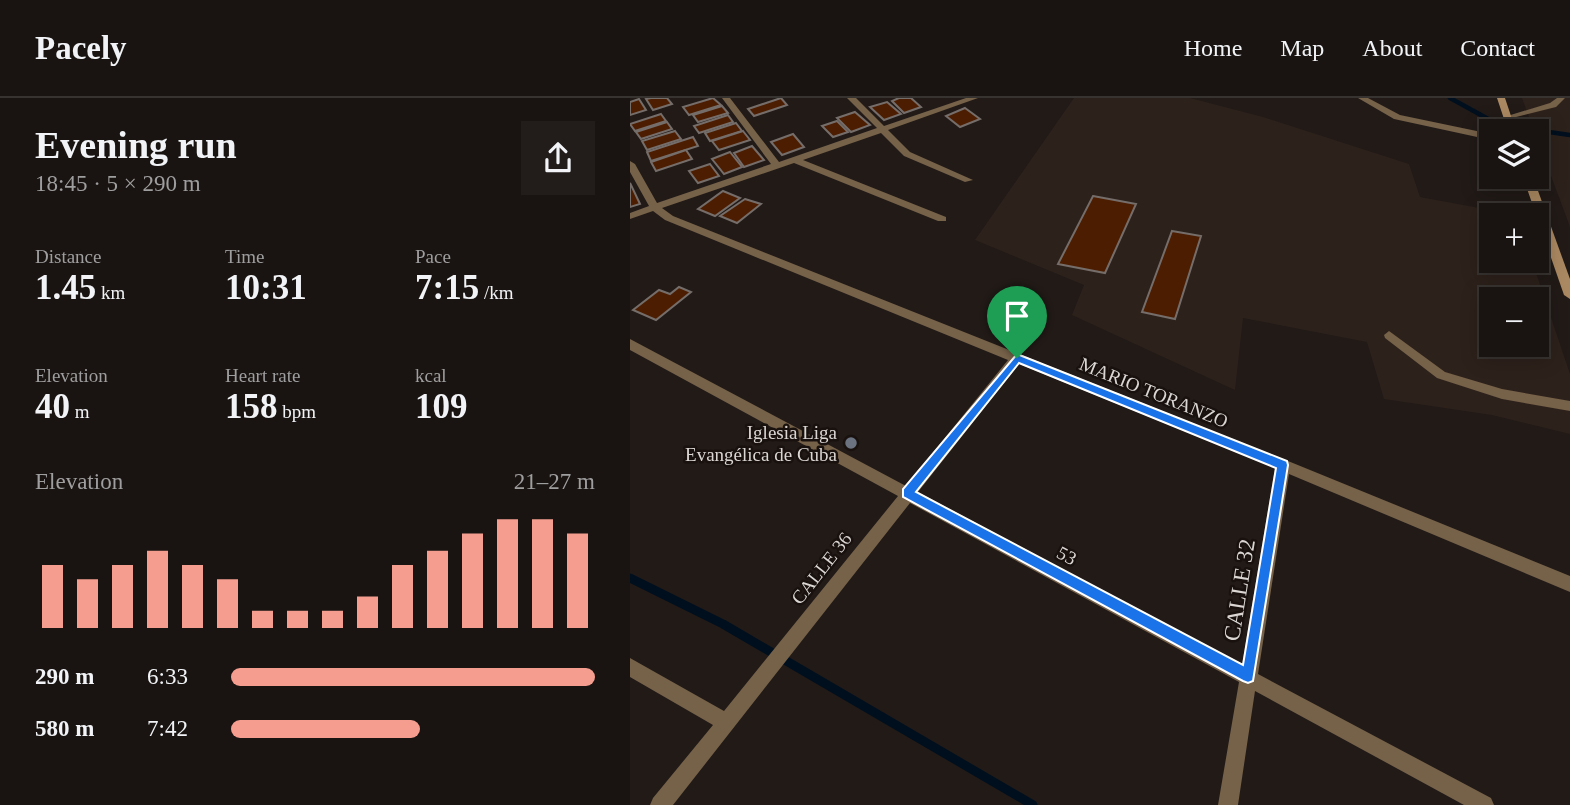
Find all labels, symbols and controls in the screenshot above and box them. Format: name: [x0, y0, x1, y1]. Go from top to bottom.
text: Pacely: [35, 30, 127, 66]
text: Home: [1184, 35, 1242, 61]
text: Map: [1280, 35, 1324, 61]
text: About: [1362, 35, 1422, 61]
text: Contact: [1460, 35, 1535, 61]
map controls: [1479, 119, 1549, 357]
button: layers: [1479, 119, 1549, 189]
button: share: [521, 121, 595, 195]
text: Evening run: [35, 124, 237, 166]
text: 18:45 · 5 × 290 m: [35, 171, 201, 196]
button: +: [1479, 203, 1549, 273]
text: Distance: [35, 246, 101, 267]
text: Time: [225, 246, 264, 267]
text: Pace: [415, 246, 451, 267]
text: 1.45: [35, 268, 96, 307]
text: 10:31: [225, 268, 307, 307]
text: 7:15: [415, 268, 479, 307]
text: km: [96, 282, 125, 303]
text: /km: [479, 282, 513, 303]
pin: [987, 286, 1047, 358]
button: −: [1479, 287, 1549, 357]
icon: arrive: [998, 297, 1036, 335]
street label: MARIO TORANZO: [1077, 353, 1231, 432]
text: Elevation: [35, 365, 108, 386]
text: Heart rate: [225, 365, 300, 386]
text: kcal: [415, 365, 447, 386]
text: 40: [35, 387, 70, 426]
text: 158: [225, 387, 278, 426]
text: 109: [415, 387, 468, 426]
text: m: [70, 401, 90, 422]
text: bpm: [278, 401, 316, 422]
place label: Iglesia Liga Evangélica de Cuba: [685, 422, 838, 465]
marker: Iglesia Liga Evangélica de Cuba: [843, 435, 859, 451]
text: Elevation: [35, 469, 123, 494]
text: 21–27 m: [514, 469, 595, 494]
street label: CALLE 36: [787, 528, 856, 608]
street label: CALLE 32: [1219, 537, 1260, 643]
street label: 53: [1053, 542, 1080, 569]
text: 290 m: [35, 664, 94, 689]
text: 6:33: [147, 664, 188, 689]
text: 580 m: [35, 716, 94, 741]
text: 7:42: [147, 716, 188, 741]

